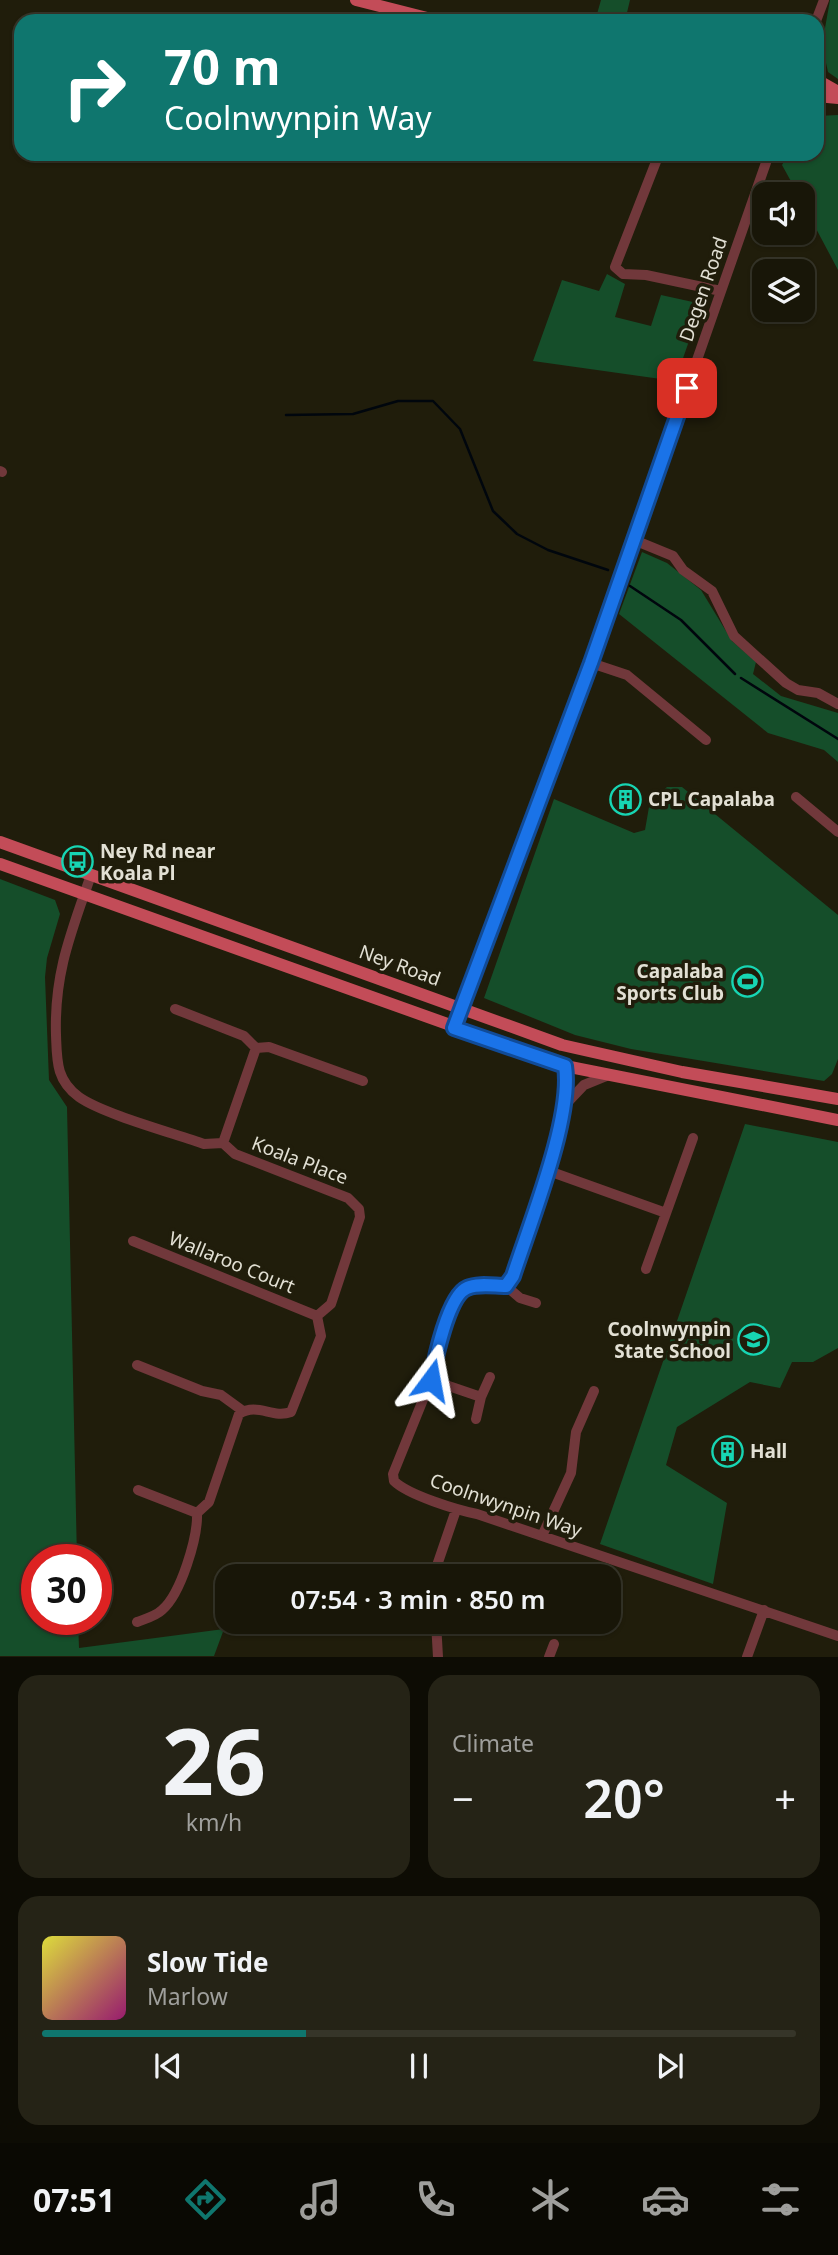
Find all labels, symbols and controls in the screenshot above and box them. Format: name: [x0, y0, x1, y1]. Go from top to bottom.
text: 70 m: [164, 33, 281, 99]
icon: right: [49, 42, 140, 133]
text: Coolnwynpin Way: [164, 96, 432, 139]
map controls: [752, 182, 815, 322]
button: sound: [752, 182, 815, 245]
street label: Degen Road: [673, 233, 733, 345]
button: layers: [752, 259, 815, 322]
pin: [657, 358, 717, 418]
icon: arrive: [668, 369, 706, 407]
building icon: CPL Capalaba: [608, 782, 642, 816]
place label: CPL Capalaba: [648, 786, 775, 812]
place label: Ney Rd near Koala Pl: [100, 838, 216, 886]
bus stop icon: Ney Rd near Koala Pl: [60, 845, 94, 879]
street label: Ney Road: [356, 938, 444, 992]
place label: Capalaba Sports Club: [616, 958, 724, 1006]
sports icon: Capalaba Sports Club: [730, 965, 764, 999]
street label: Koala Place: [248, 1130, 352, 1190]
street label: Wallaroo Court: [165, 1225, 299, 1299]
place label: Coolnwynpin State School: [608, 1316, 731, 1364]
school or university icon: Coolnwynpin State School: [737, 1323, 771, 1357]
position arrow: [394, 1343, 468, 1417]
building icon: Hall: [710, 1434, 744, 1468]
place label: Hall: [750, 1438, 787, 1464]
street label: Coolnwynpin Way: [427, 1467, 586, 1543]
speed limit sign: 30: [21, 1544, 112, 1635]
text: 07:54 · 3 min · 850 m: [291, 1581, 545, 1617]
text: 26: [162, 1698, 266, 1822]
text: Climate: [452, 1727, 534, 1759]
text: 20°: [583, 1762, 665, 1833]
text: −: [452, 1772, 474, 1824]
text: +: [774, 1772, 796, 1824]
text: km/h: [186, 1806, 242, 1838]
text: Slow Tide: [147, 1944, 269, 1980]
text: Marlow: [147, 1980, 228, 2012]
icon: previous: [149, 2047, 187, 2085]
icon: pause: [400, 2047, 438, 2085]
icon: next: [651, 2047, 689, 2085]
icon: directions: [181, 2175, 230, 2224]
icon: music: [296, 2175, 345, 2224]
icon: phone: [411, 2175, 460, 2224]
icon: climate: [526, 2175, 575, 2224]
icon: car: [641, 2175, 690, 2224]
icon: filters: [756, 2175, 805, 2224]
text: 07:51: [33, 2178, 115, 2221]

